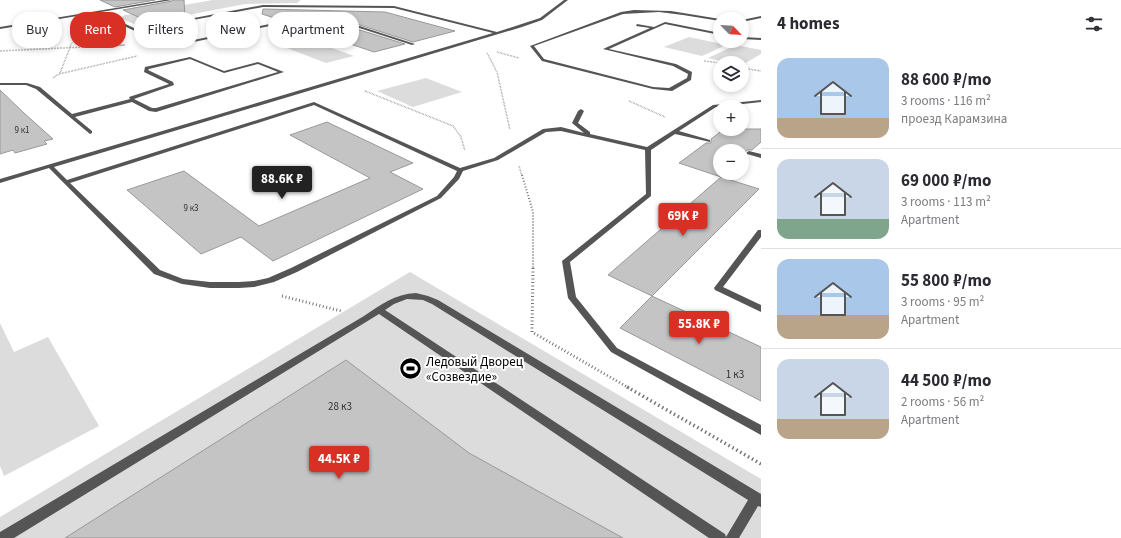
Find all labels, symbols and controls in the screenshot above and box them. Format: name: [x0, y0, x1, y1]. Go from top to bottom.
chip: Buy: [12, 12, 62, 48]
chip: Rent: [70, 12, 126, 48]
chip: Filters: [134, 12, 198, 48]
chip: New: [206, 12, 260, 48]
chip: Apartment: [268, 12, 359, 48]
north arrow: [713, 12, 749, 48]
map controls: [713, 12, 749, 180]
text: 4 homes: [777, 12, 839, 36]
icon: filters: [1083, 13, 1105, 35]
button: layers: [713, 56, 749, 92]
text: 88 600 ₽/mo: [901, 68, 991, 92]
icon: home: [809, 74, 857, 122]
text: 3 rooms · 116 m²: [901, 92, 991, 110]
button: +: [713, 100, 749, 136]
text: проезд Карамзина: [901, 110, 1007, 128]
house number: 9 к1: [14, 124, 30, 137]
button: −: [713, 144, 749, 180]
pin: 88.6K ₽: [245, 166, 319, 200]
text: 69 000 ₽/mo: [901, 169, 991, 193]
text: 88.6K ₽: [261, 170, 303, 188]
icon: home: [809, 175, 857, 223]
text: 3 rooms · 113 m²: [901, 193, 991, 211]
house number: 9 к3: [183, 202, 199, 215]
pin: 69K ₽: [655, 203, 711, 237]
text: 69K ₽: [667, 207, 699, 225]
text: Apartment: [901, 211, 959, 229]
text: 55 800 ₽/mo: [901, 269, 991, 293]
icon: home: [809, 275, 857, 323]
text: 3 rooms · 95 m²: [901, 293, 984, 311]
pin: 55.8K ₽: [662, 311, 736, 345]
text: Apartment: [901, 311, 959, 329]
text: 55.8K ₽: [678, 315, 720, 333]
place label: Ледовый Дворец «Созвездие»: [426, 353, 523, 386]
sports icon: Ледовый Дворец «Созвездие»: [398, 355, 424, 381]
house number: 1 к3: [726, 367, 744, 382]
text: 44 500 ₽/mo: [901, 369, 991, 393]
icon: home: [809, 375, 857, 423]
text: 2 rooms · 56 m²: [901, 393, 984, 411]
house number: 28 к3: [328, 399, 352, 414]
text: Apartment: [901, 411, 959, 429]
pin: 44.5K ₽: [302, 446, 376, 480]
text: 44.5K ₽: [318, 450, 360, 468]

